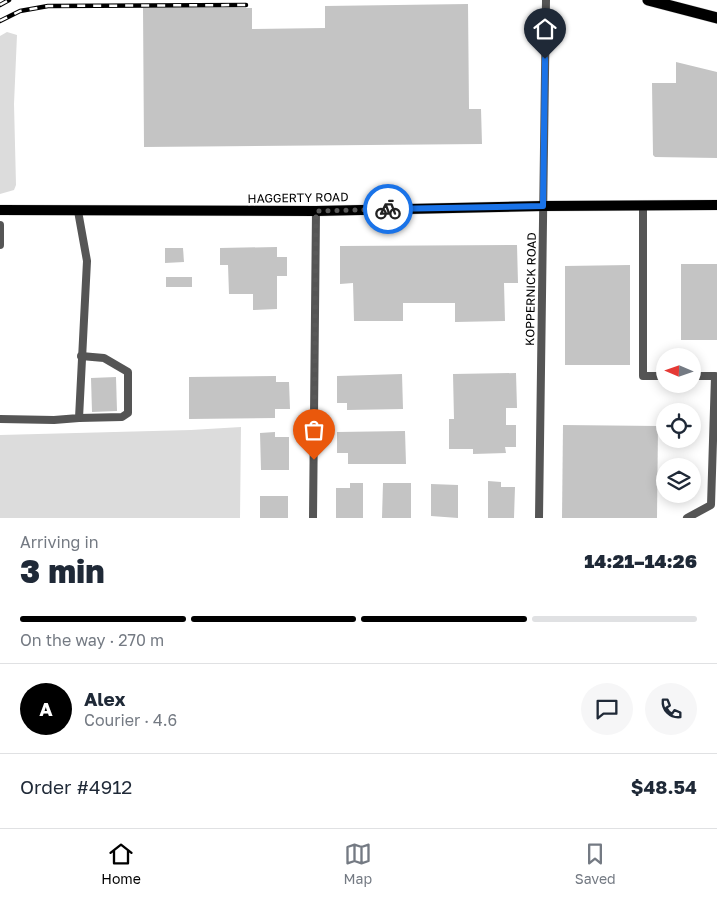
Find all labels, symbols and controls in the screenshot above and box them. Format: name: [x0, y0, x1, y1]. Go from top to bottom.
pin: [524, 8, 566, 59]
icon: home: [531, 15, 559, 43]
courier: [363, 184, 413, 234]
street label: HAGGERTY ROAD: [247, 189, 349, 206]
icon: bike: [374, 195, 402, 223]
street label: KOPPERNICK ROAD: [522, 232, 539, 346]
north arrow: [656, 348, 701, 392]
map controls: [656, 348, 701, 503]
button: locate: [656, 403, 701, 448]
pin: [293, 409, 335, 460]
icon: bag: [300, 416, 328, 444]
button: layers: [656, 458, 701, 503]
text: Arriving in: [20, 532, 99, 552]
text: 14:21–14:26: [584, 549, 697, 572]
text: 3 min: [20, 552, 105, 590]
text: On the way · 270 m: [20, 630, 164, 650]
button: chat: [581, 683, 633, 735]
button: phone: [645, 683, 697, 735]
text: Alex: [84, 687, 125, 710]
text: A: [39, 697, 53, 720]
text: Courier · 4.6: [84, 710, 177, 730]
text: Order #4912: [20, 775, 132, 798]
text: $48.54: [631, 775, 697, 798]
tab: Home: [101, 840, 141, 887]
tab: Map: [344, 840, 372, 887]
tab: Saved: [575, 840, 616, 887]

